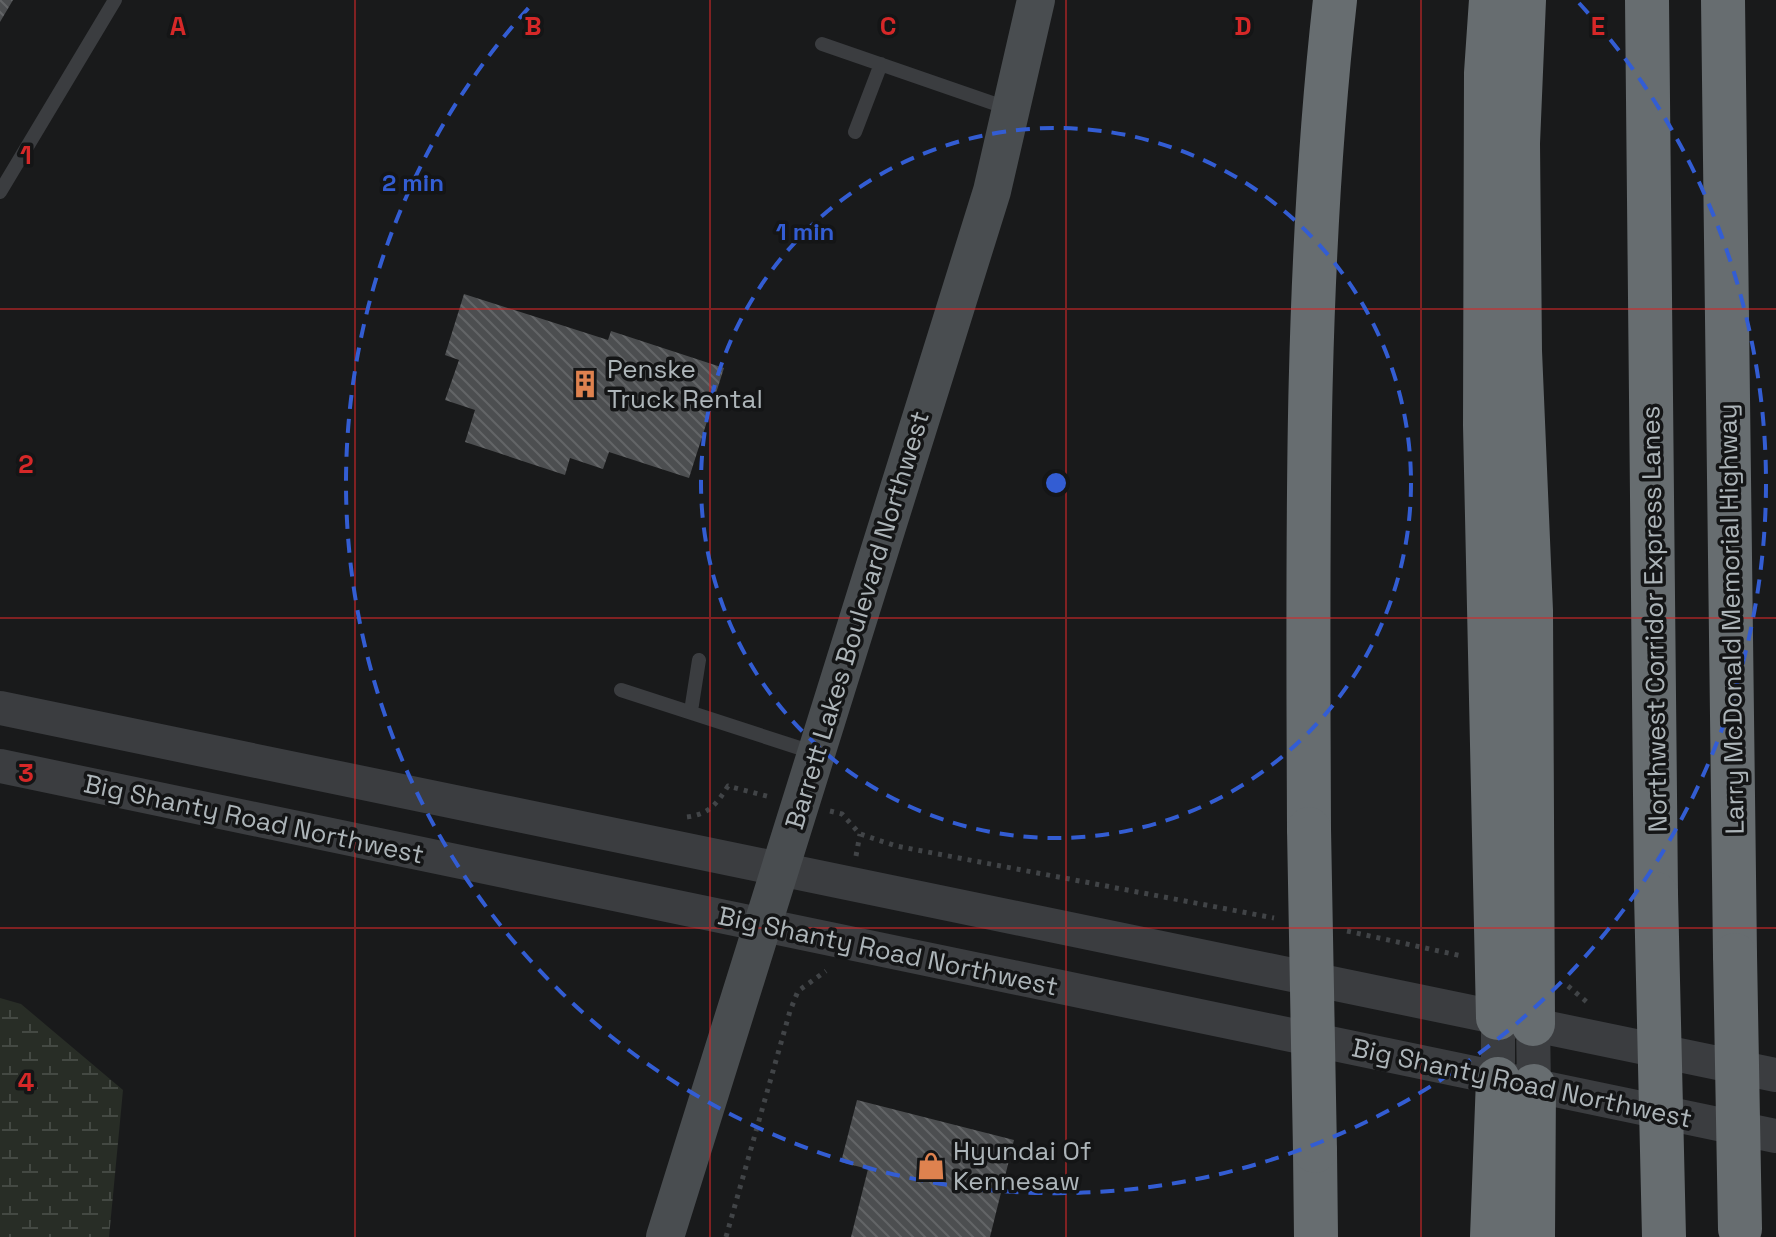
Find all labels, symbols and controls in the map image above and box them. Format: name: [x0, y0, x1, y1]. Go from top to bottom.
text: A: [170, 9, 187, 43]
text: B: [524, 9, 542, 43]
text: C: [880, 9, 896, 43]
text: D: [1234, 9, 1252, 43]
text: E: [1591, 9, 1605, 43]
text: 1: [20, 138, 32, 172]
text: 2 min: [382, 167, 444, 198]
text: 1 min: [776, 216, 834, 247]
place label: Penske Truck Rental: [607, 352, 763, 416]
building icon: Penske Truck Rental: [570, 369, 600, 399]
street label: Larry McDonald Memorial Highway: [1710, 403, 1752, 835]
street label: Northwest Corridor Express Lanes: [1633, 405, 1675, 833]
street label: Barrett Lakes Boulevard Northwest: [777, 407, 937, 833]
text: 2: [18, 447, 34, 481]
centre of rings: [1042, 469, 1070, 497]
text: 3: [18, 756, 34, 790]
street label: Big Shanty Road Northwest: [81, 766, 427, 872]
street label: Big Shanty Road Northwest: [715, 898, 1061, 1004]
street label: Big Shanty Road Northwest: [1349, 1030, 1695, 1136]
text: 4: [18, 1065, 34, 1099]
place label: Hyundai Of Kennesaw: [953, 1134, 1091, 1198]
shop icon: Hyundai Of Kennesaw: [916, 1151, 946, 1181]

